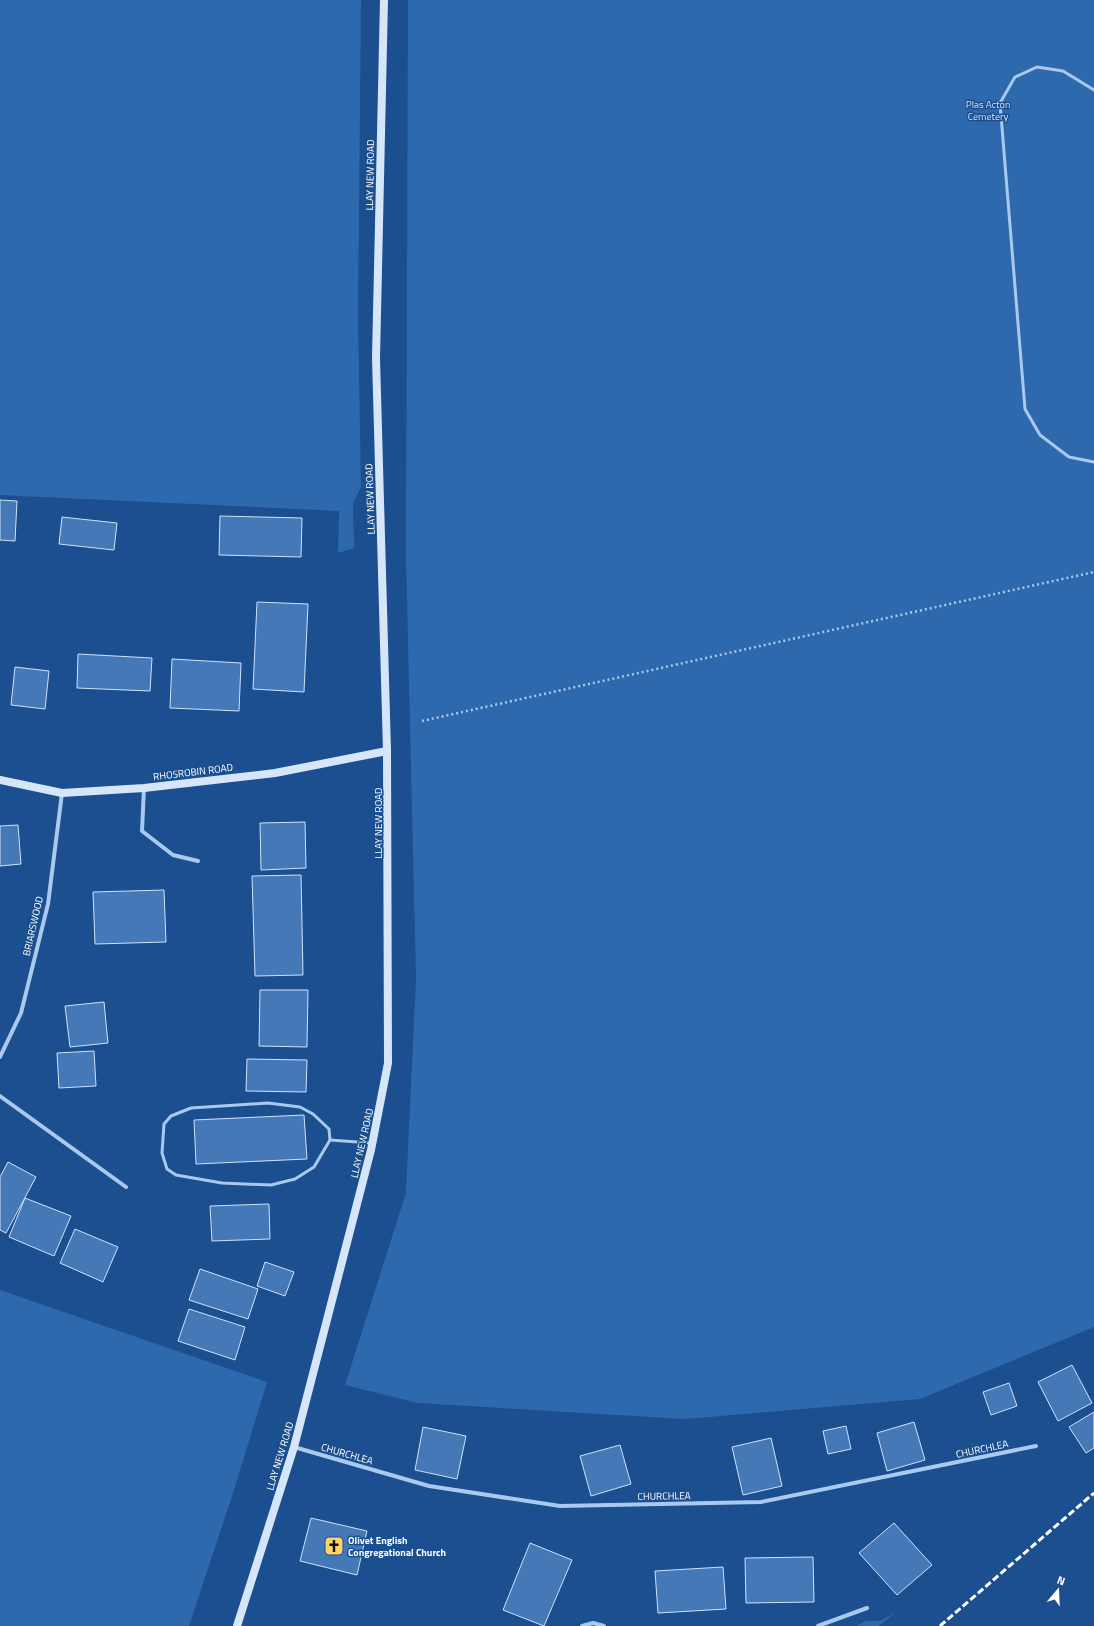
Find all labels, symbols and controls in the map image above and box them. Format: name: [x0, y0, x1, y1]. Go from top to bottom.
park label: Plas Acton Cemetery: [966, 97, 1010, 124]
street label: LLAY NEW ROAD: [362, 139, 378, 211]
street label: LLAY NEW ROAD: [361, 463, 379, 535]
street label: RHOSROBIN ROAD: [152, 760, 234, 784]
street label: LLAY NEW ROAD: [371, 787, 386, 859]
street label: BRIARSWOOD: [19, 895, 47, 957]
street label: LLAY NEW ROAD: [347, 1107, 377, 1179]
street label: LLAY NEW ROAD: [262, 1420, 298, 1492]
street label: CHURCHLEA: [954, 1436, 1010, 1462]
street label: CHURCHLEA: [319, 1439, 375, 1469]
street label: CHURCHLEA: [637, 1488, 691, 1504]
place label: Olivet English Congregational Church: [348, 1533, 446, 1560]
church icon: Olivet English Congregational Church: [323, 1535, 345, 1557]
north arrow: [1038, 1570, 1078, 1610]
text: N: [1055, 1572, 1067, 1589]

